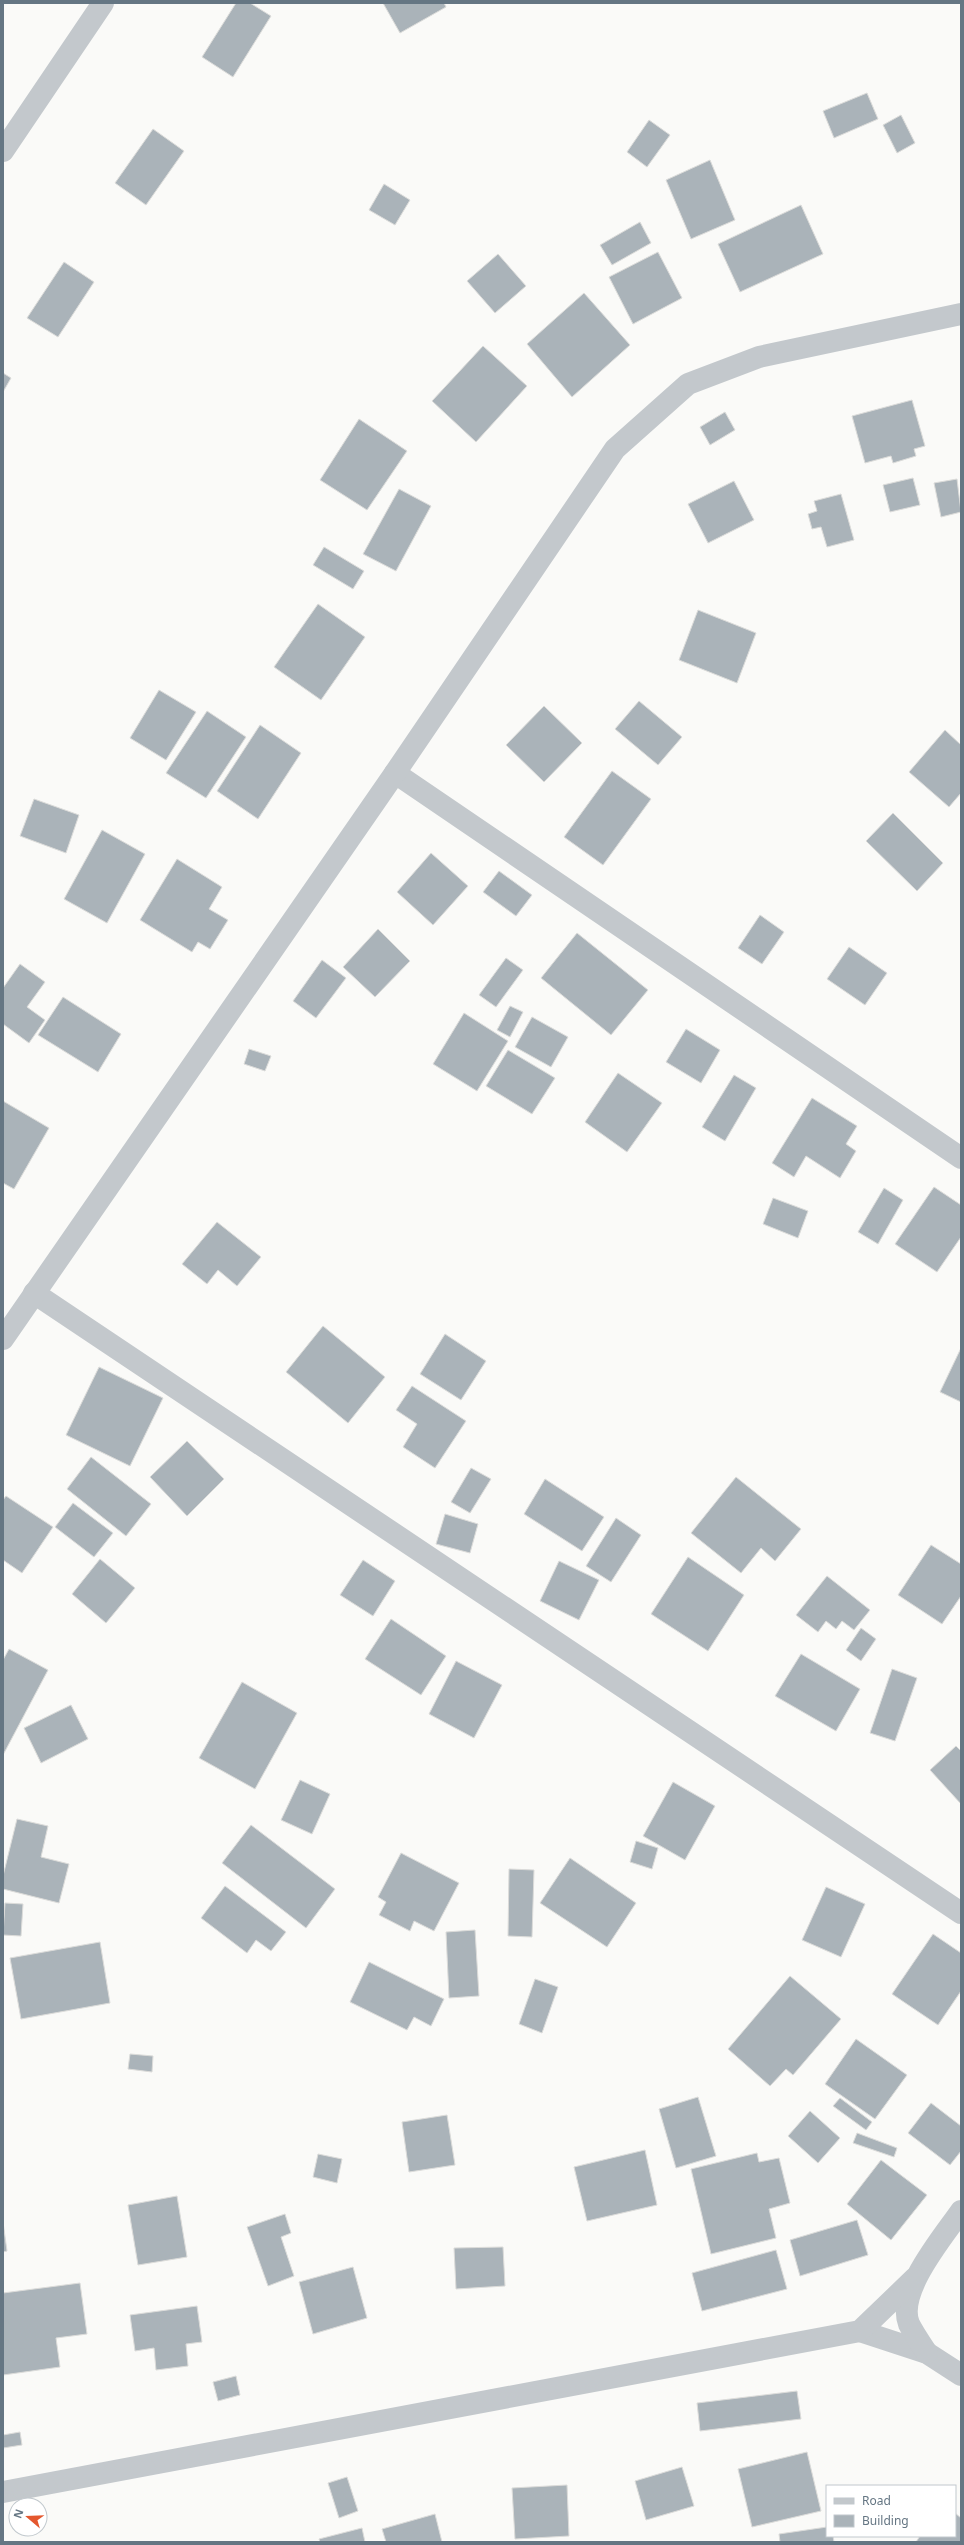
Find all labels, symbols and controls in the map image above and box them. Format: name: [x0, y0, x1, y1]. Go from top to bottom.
legend: [826, 2485, 956, 2537]
text: Road: [862, 2492, 891, 2509]
north arrow: [8, 2497, 48, 2537]
text: N: [10, 2507, 27, 2520]
text: Building: [862, 2512, 909, 2529]

